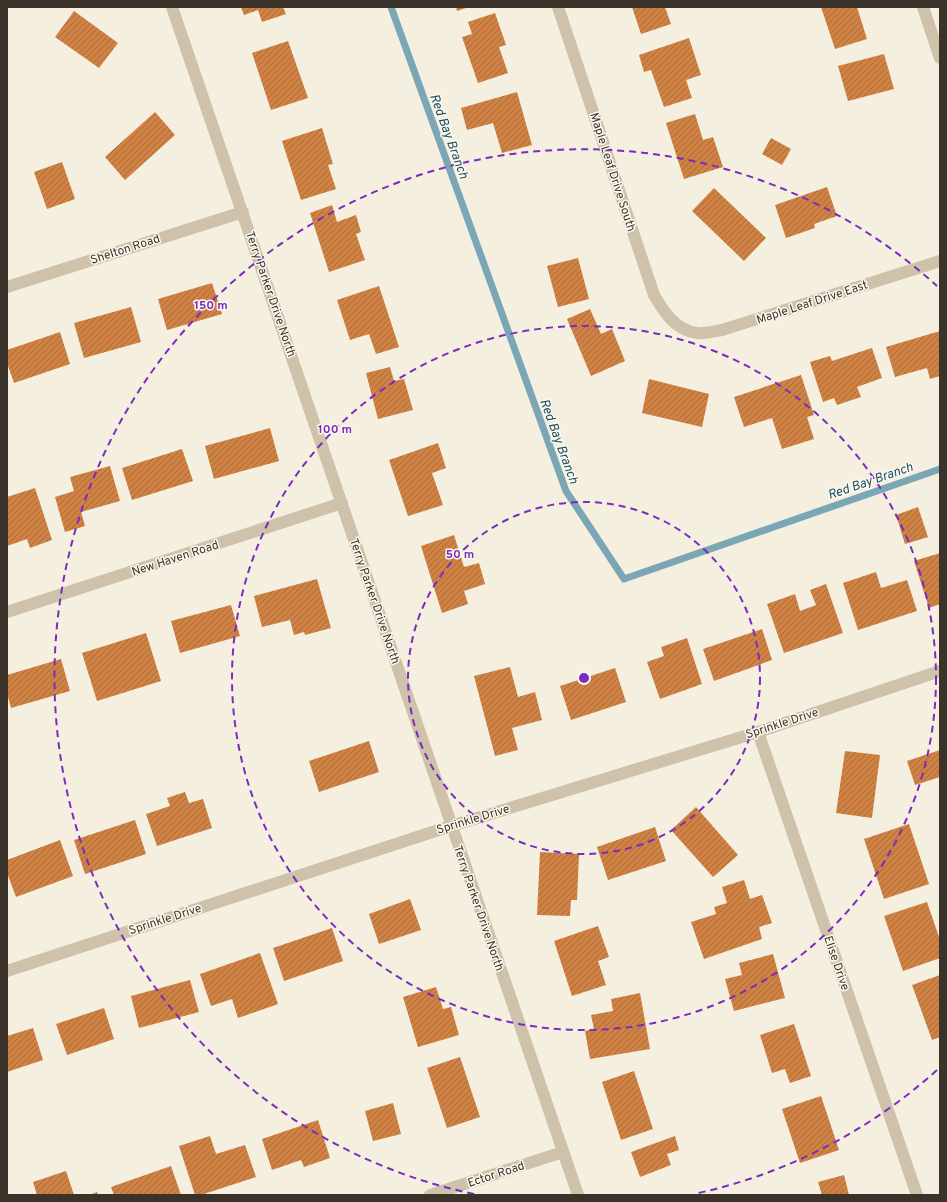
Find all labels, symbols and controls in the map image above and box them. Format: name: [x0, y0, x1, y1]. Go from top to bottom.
water label: Red Bay Branch: [425, 92, 471, 181]
street label: Maple Leaf Drive South: [585, 111, 639, 234]
street label: Terry Parker Drive North: [241, 229, 299, 359]
street label: Shelton Road: [89, 231, 162, 269]
street label: Maple Leaf Drive East: [755, 277, 870, 328]
text: 150 m: [194, 298, 228, 314]
water label: Red Bay Branch: [535, 397, 581, 486]
text: 100 m: [318, 422, 352, 438]
water label: Red Bay Branch: [826, 460, 915, 504]
street label: Terry Parker Drive North: [345, 536, 403, 666]
street label: New Haven Road: [130, 537, 221, 581]
text: 50 m: [446, 547, 474, 563]
centre of rings: [577, 671, 591, 685]
street label: Sprinkle Drive: [744, 705, 821, 743]
street label: Sprinkle Drive: [435, 801, 512, 839]
street label: Terry Parker Drive North: [449, 843, 507, 973]
street label: Sprinkle Drive: [127, 901, 204, 939]
street label: Elise Drive: [819, 934, 853, 993]
street label: Ector Road: [466, 1158, 527, 1192]

